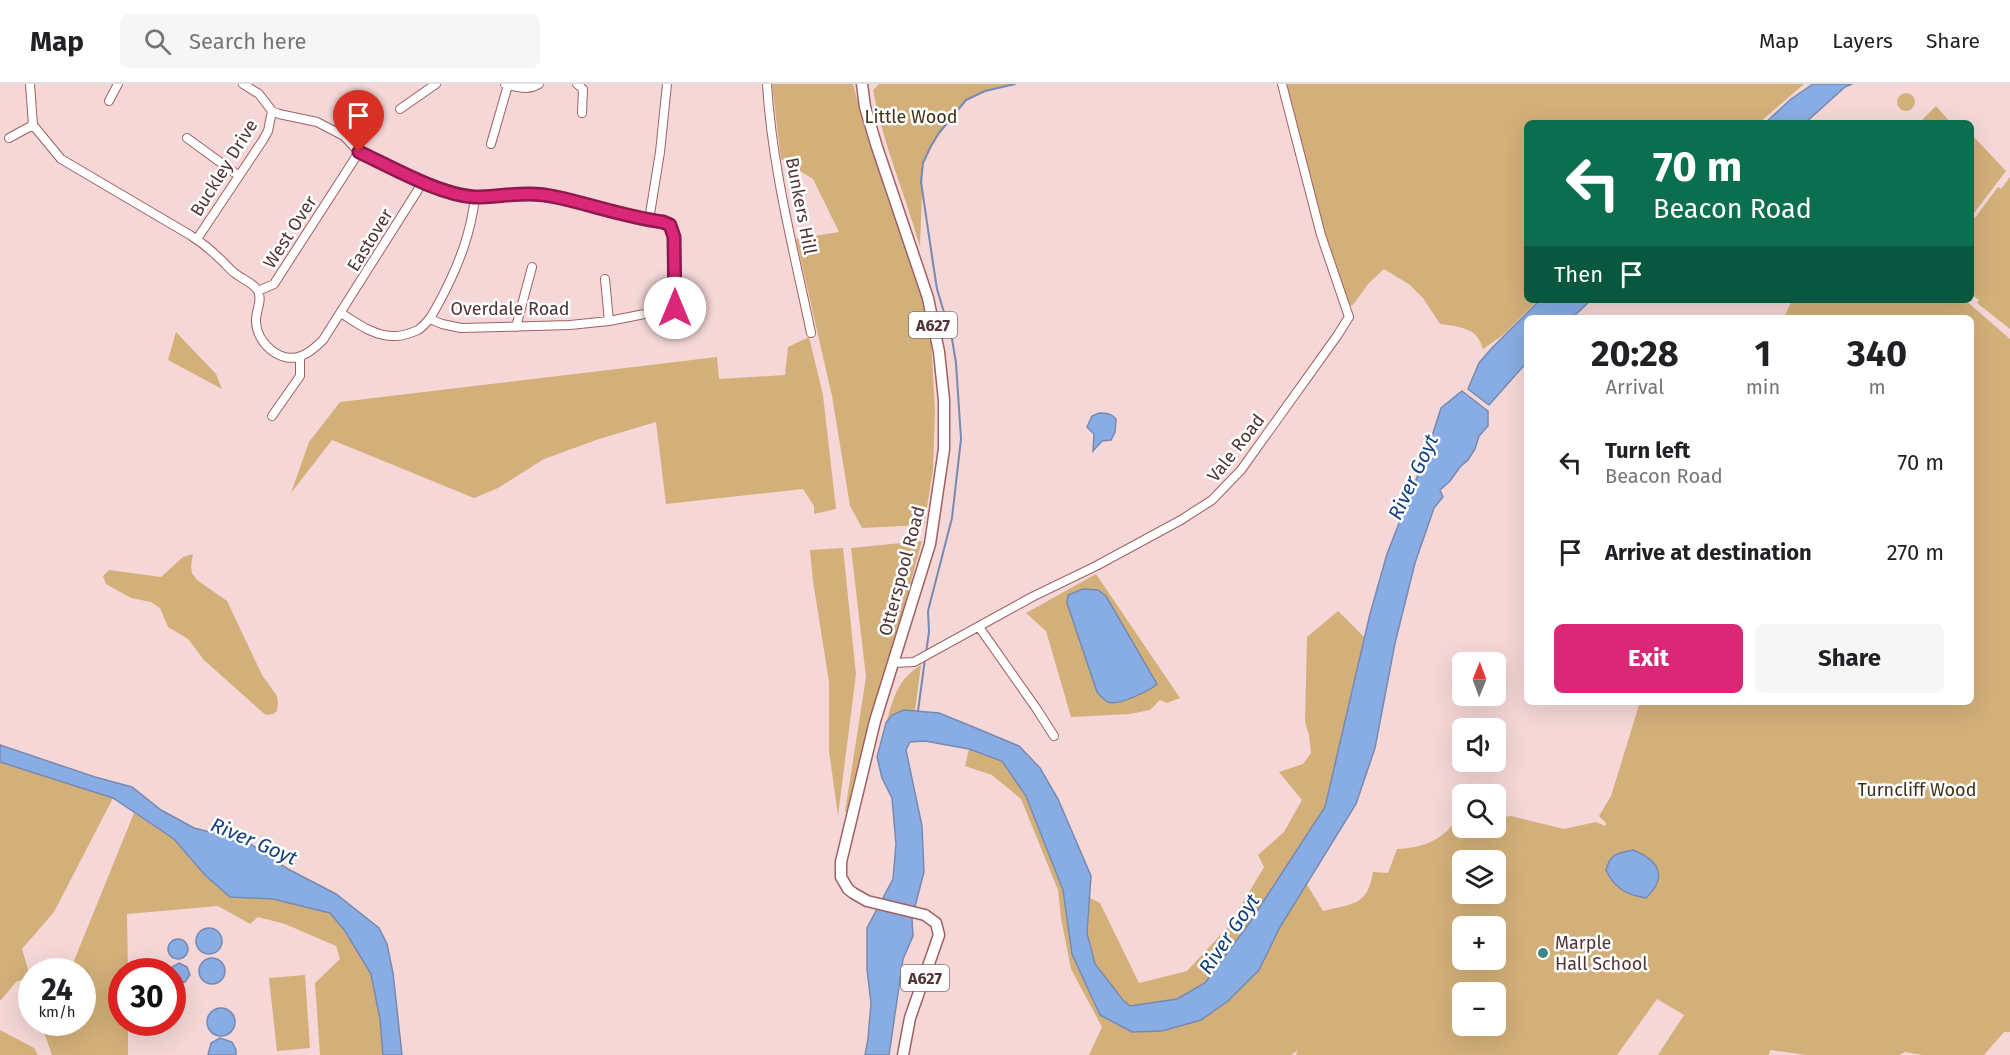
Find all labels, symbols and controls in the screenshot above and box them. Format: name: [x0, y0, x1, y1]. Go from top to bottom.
search box: [120, 14, 540, 68]
text: Map: [30, 25, 84, 58]
icon: search: [141, 25, 174, 58]
text: Search here: [189, 28, 307, 55]
text: Map: [1759, 28, 1799, 54]
text: Layers: [1832, 28, 1893, 54]
text: Share: [1926, 28, 1980, 54]
pin: [333, 90, 384, 152]
icon: arrive: [342, 99, 375, 132]
park label: Little Wood: [864, 106, 958, 128]
street label: Buckley Drive: [186, 116, 262, 220]
text: 70 m: [1653, 142, 1742, 192]
icon: left: [1554, 144, 1632, 222]
street label: Bunkers Hill: [781, 156, 821, 256]
street label: West Over: [258, 192, 322, 272]
text: Beacon Road: [1653, 193, 1812, 225]
street label: Eastover: [342, 205, 398, 275]
icon: arrive: [1615, 258, 1648, 291]
text: Then: [1554, 261, 1603, 288]
position arrow: [643, 276, 707, 340]
street label: Overdale Road: [450, 298, 570, 320]
road number: A627: [909, 312, 957, 338]
text: 20:28: [1591, 332, 1679, 376]
text: 1: [1755, 332, 1771, 376]
text: 340: [1847, 332, 1907, 376]
text: Arrival: [1606, 375, 1664, 399]
text: min: [1746, 375, 1780, 399]
text: m: [1868, 375, 1886, 399]
street label: Vale Road: [1203, 410, 1269, 486]
water label: River Goyt: [1383, 430, 1444, 523]
text: Turn left: [1605, 437, 1690, 464]
icon: left: [1554, 446, 1587, 479]
text: 70 m: [1898, 449, 1944, 476]
text: Beacon Road: [1605, 464, 1723, 488]
street label: Otterspool Road: [874, 504, 930, 638]
icon: arrive: [1554, 536, 1587, 569]
text: Arrive at destination: [1605, 539, 1812, 566]
text: 270 m: [1887, 539, 1944, 566]
button: Exit: [1554, 624, 1743, 693]
button: Share: [1755, 624, 1944, 693]
north arrow: [1452, 652, 1506, 706]
map controls: [1452, 652, 1506, 1036]
button: sound: [1452, 718, 1506, 772]
park label: Turncliff Wood: [1858, 779, 1976, 801]
button: search: [1452, 784, 1506, 838]
water label: River Goyt: [207, 812, 301, 870]
button: layers: [1452, 850, 1506, 904]
water label: River Goyt: [1194, 889, 1265, 978]
button: +: [1452, 916, 1506, 970]
place label: Marple Hall School: [1555, 932, 1647, 975]
marker: Marple Hall School: [1536, 946, 1550, 960]
speed limit sign: 30: [108, 958, 186, 1036]
road number: A627: [901, 965, 949, 991]
text: 24: [41, 972, 73, 1008]
button: −: [1452, 982, 1506, 1036]
text: km/h: [38, 1003, 76, 1021]

